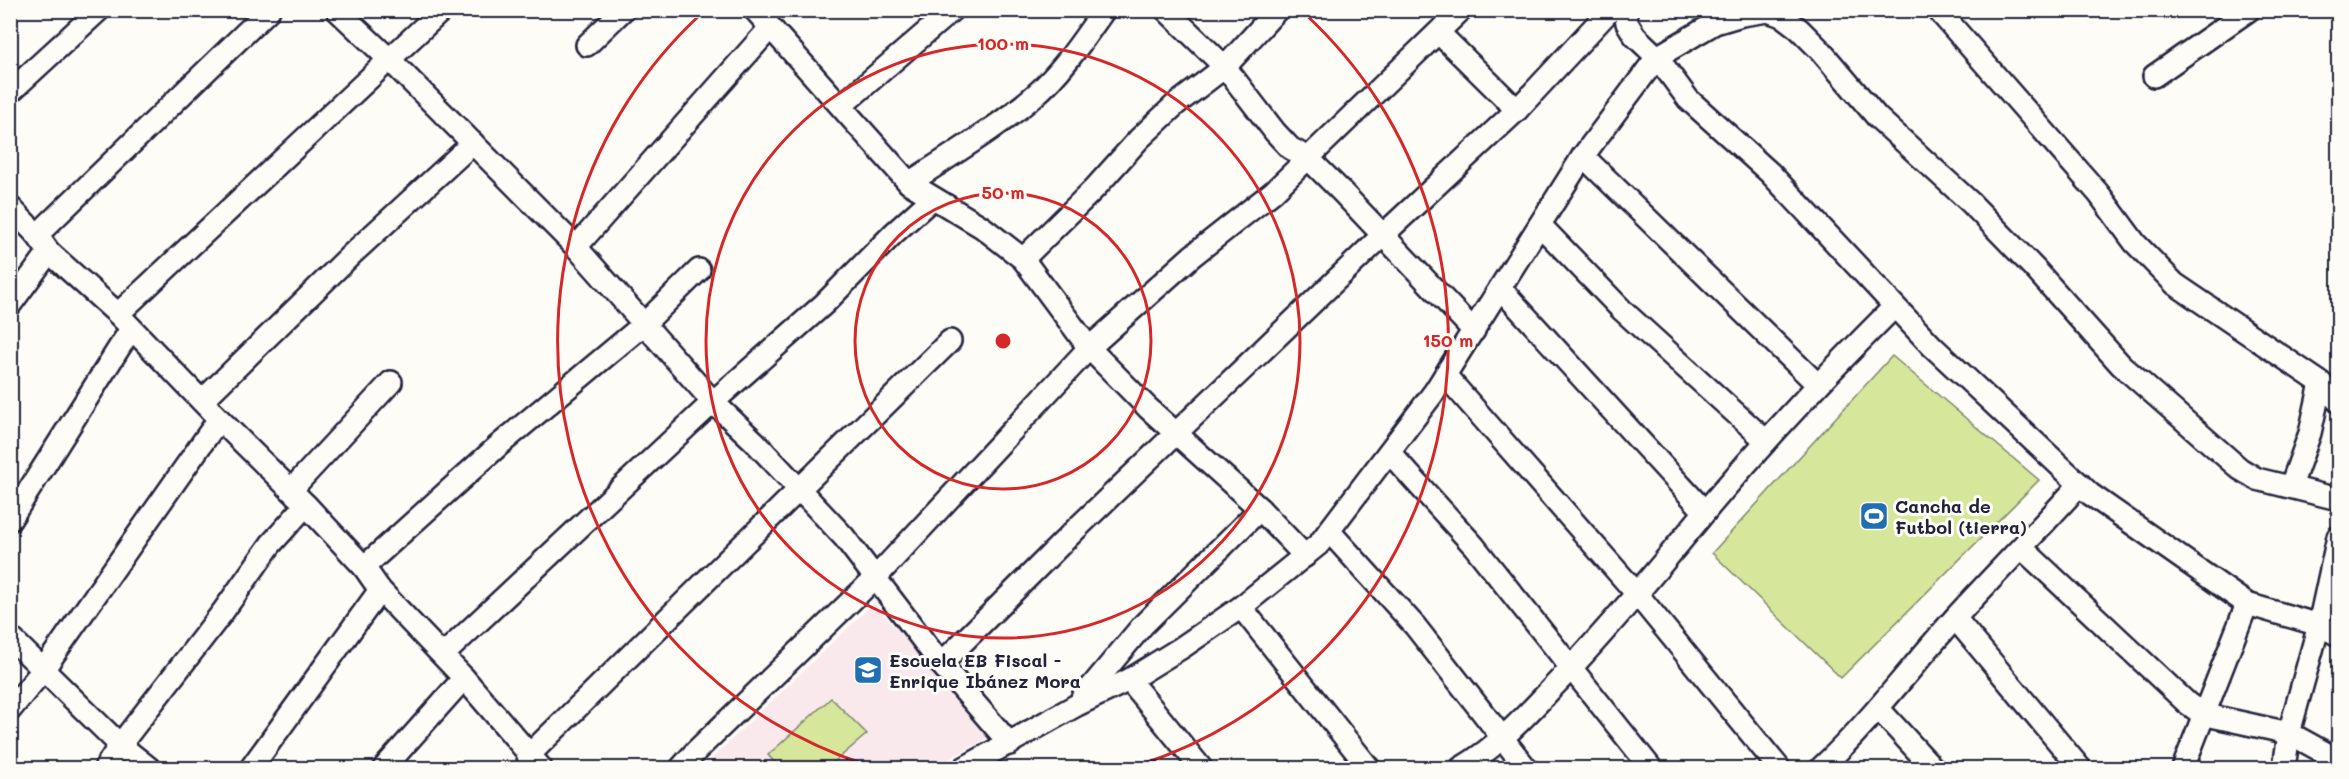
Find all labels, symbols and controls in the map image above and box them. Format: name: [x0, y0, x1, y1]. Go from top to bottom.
text: 100 m: [977, 31, 1029, 55]
text: 50 m: [982, 180, 1024, 204]
text: 150 m: [1423, 328, 1473, 352]
centre of rings: [993, 331, 1013, 351]
place label: Cancha de Futbol (tierra): [1895, 494, 2027, 539]
sports icon: Cancha de Futbol (tierra): [1858, 500, 1890, 532]
place label: Escuela EB Fiscal - Enrique Ibánez Mora: [889, 648, 1081, 693]
school or university icon: Escuela EB Fiscal - Enrique Ibánez Mora: [852, 654, 884, 686]

